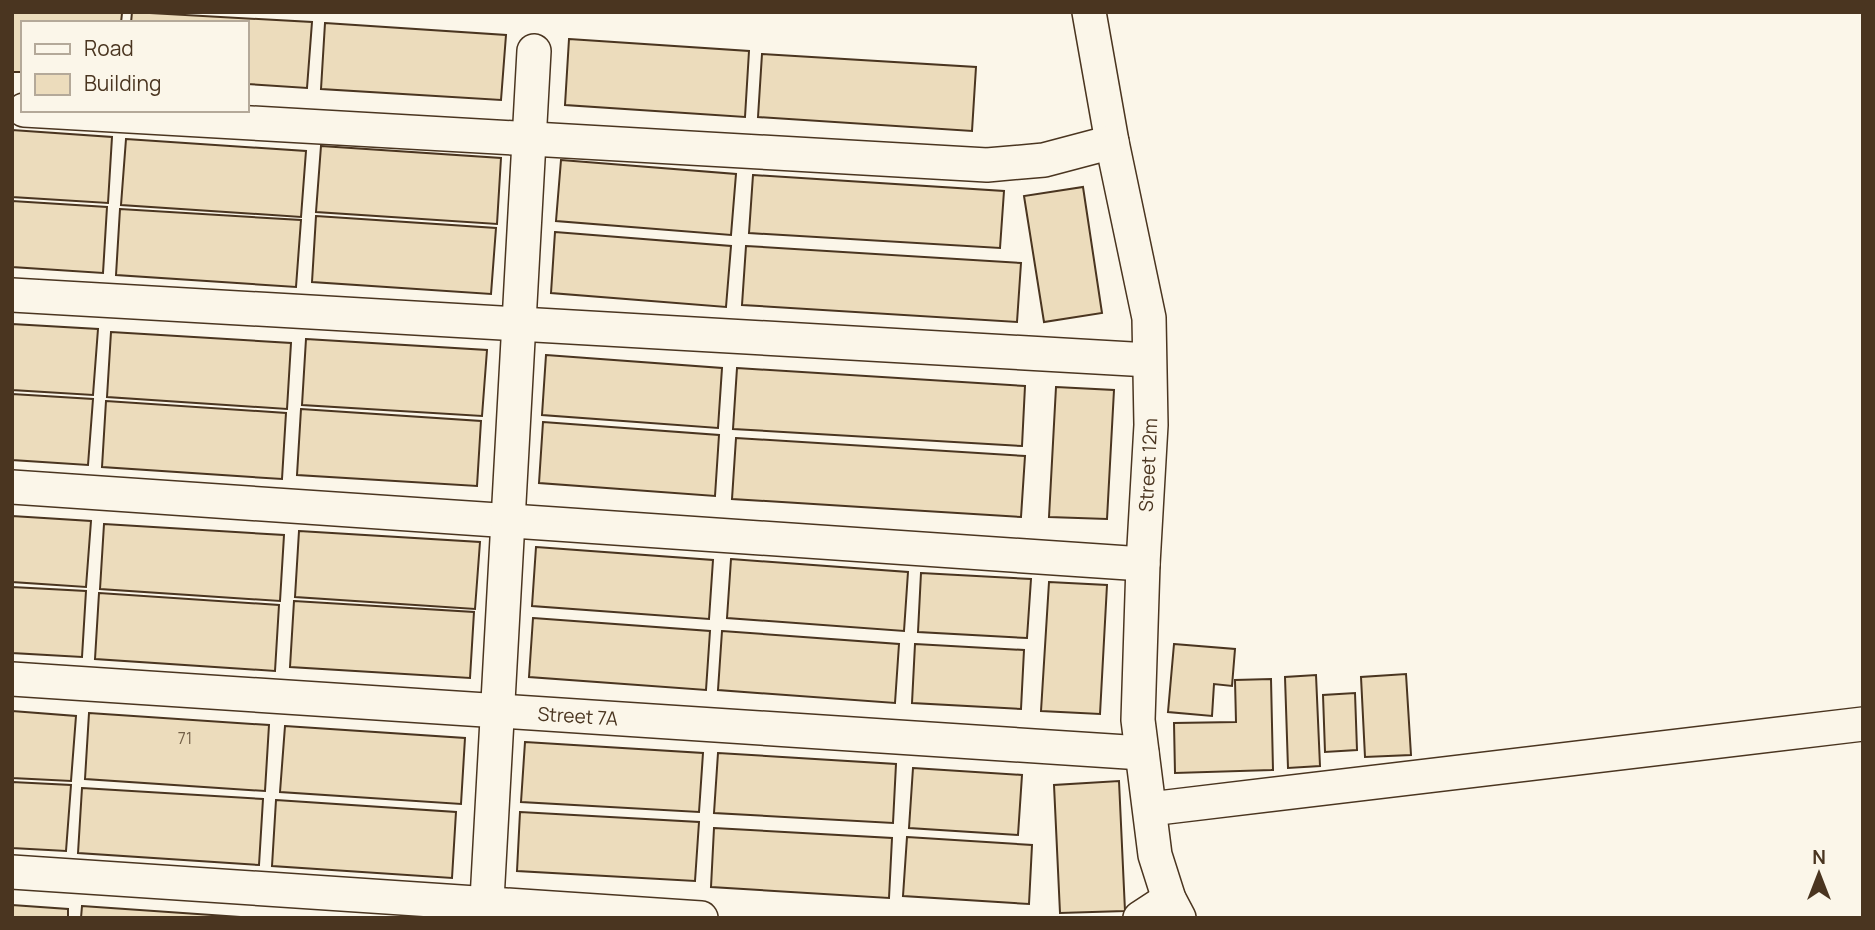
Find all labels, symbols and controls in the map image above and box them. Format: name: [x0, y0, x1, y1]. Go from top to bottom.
legend: [21, 21, 248, 112]
text: Road: [84, 34, 134, 62]
text: Building: [84, 69, 161, 97]
street label: Street 12m: [1133, 417, 1163, 513]
street label: Street 7A: [537, 700, 619, 732]
house number: 71: [178, 727, 192, 749]
north arrow: [1784, 839, 1854, 909]
text: N: [1812, 844, 1826, 870]

